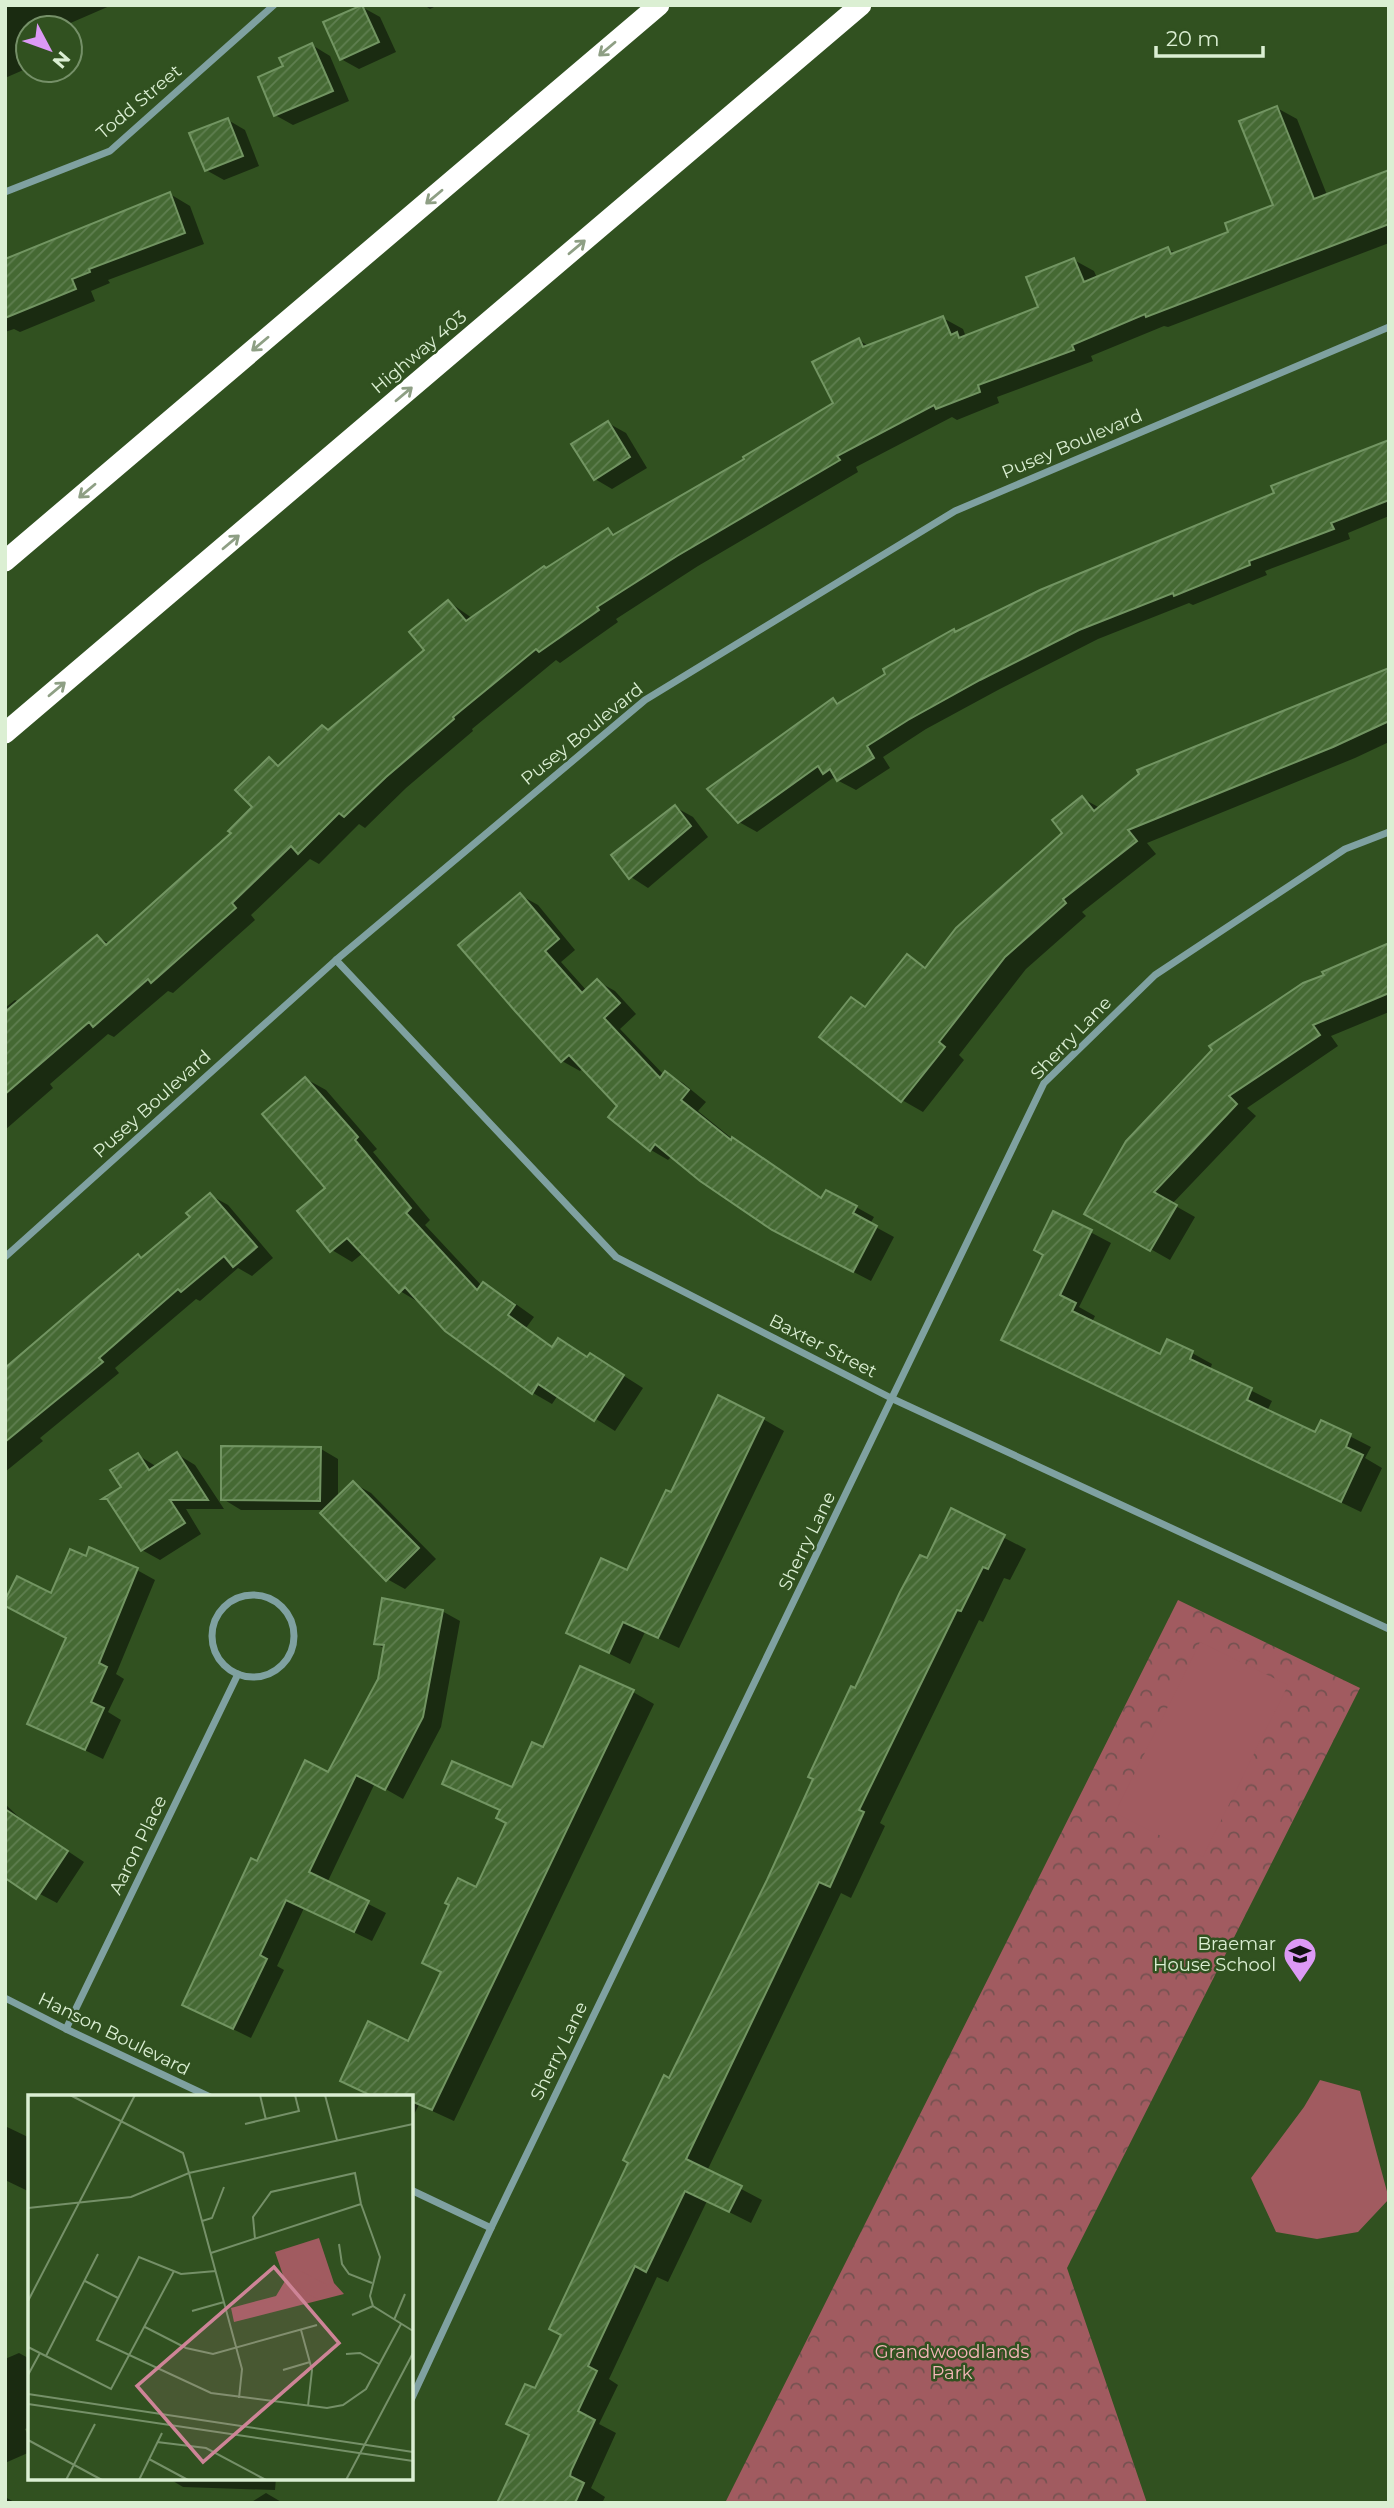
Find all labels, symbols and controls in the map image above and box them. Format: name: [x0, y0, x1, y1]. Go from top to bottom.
north arrow: [14, 14, 84, 84]
scale bar: [1156, 14, 1263, 58]
text: 20 m: [1166, 26, 1220, 51]
one-way arrow: [599, 41, 617, 57]
text: N: [48, 46, 75, 73]
street label: Todd Street: [92, 60, 186, 144]
one-way arrow: [425, 189, 443, 205]
one-way arrow: [568, 239, 586, 255]
street label: Highway 403: [367, 306, 471, 398]
one-way arrow: [252, 336, 270, 352]
one-way arrow: [395, 386, 413, 402]
street label: Pusey Boulevard: [998, 404, 1146, 484]
one-way arrow: [78, 483, 96, 499]
one-way arrow: [221, 534, 239, 550]
street label: Pusey Boulevard: [517, 678, 647, 790]
one-way arrow: [48, 681, 66, 697]
street label: Sherry Lane: [1026, 992, 1116, 1084]
street label: Pusey Boulevard: [89, 1045, 215, 1163]
street label: Baxter Street: [765, 1309, 881, 1383]
street label: Sherry Lane: [774, 1488, 840, 1594]
street label: Aaron Place: [104, 1792, 172, 1898]
place label: Braemar House School: [1153, 1933, 1276, 1976]
school or university icon: Braemar House School: [1281, 1935, 1319, 1984]
street label: Hanson Boulevard: [35, 1988, 193, 2080]
street label: Sherry Lane: [526, 1998, 592, 2104]
inset map: [28, 2095, 413, 2480]
park label: Grandwoodlands Park: [875, 2341, 1029, 2384]

